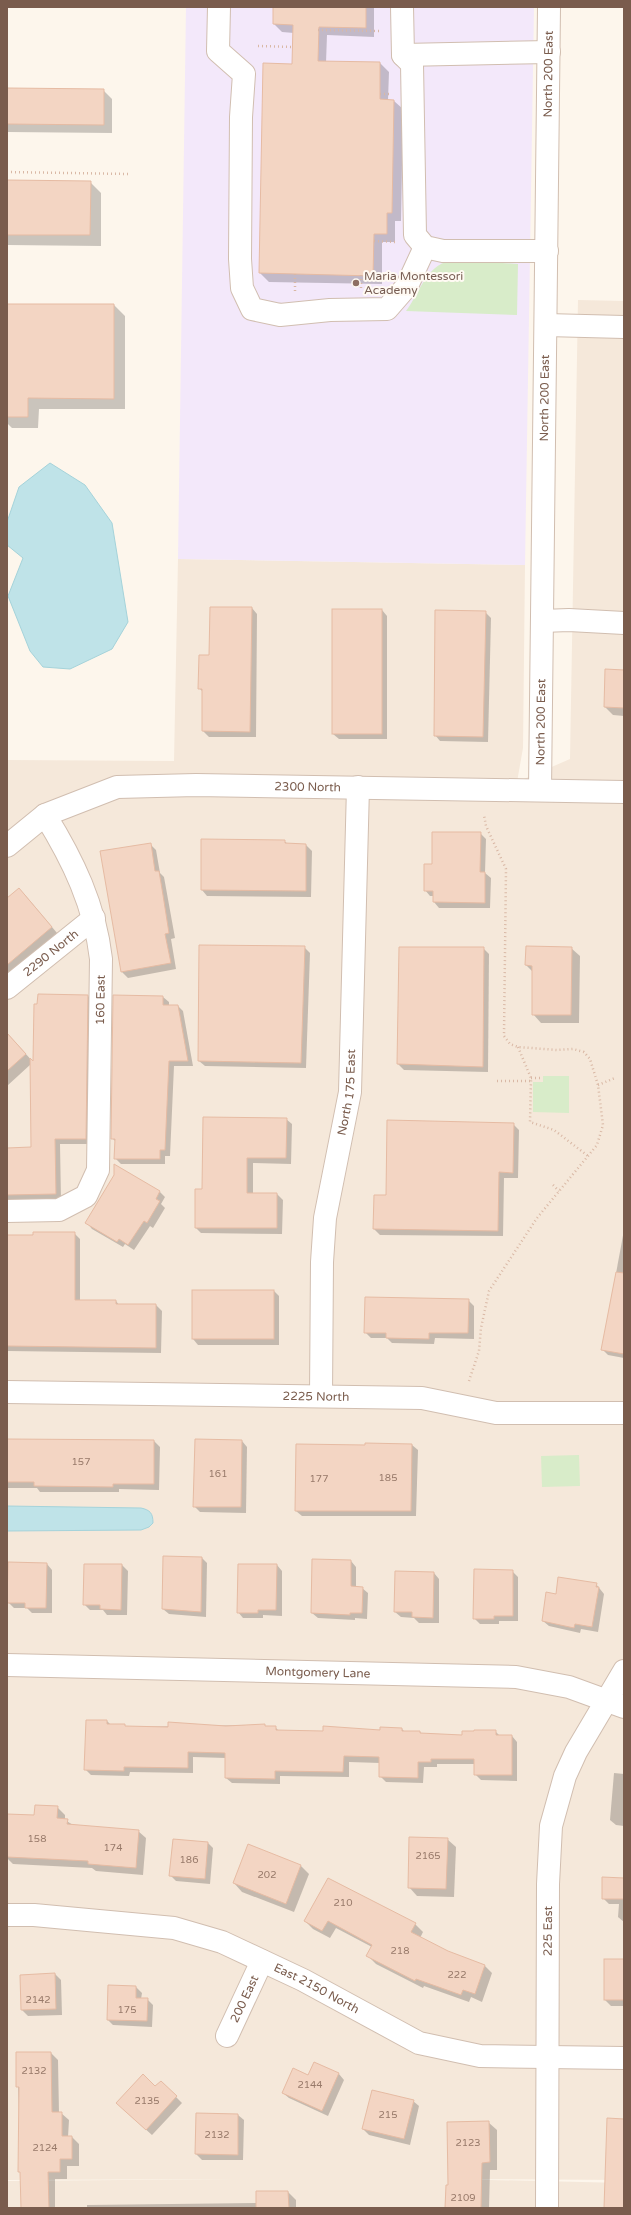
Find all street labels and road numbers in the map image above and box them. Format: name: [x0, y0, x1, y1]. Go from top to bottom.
street label: North 200 East: [541, 30, 556, 118]
street label: North 200 East: [537, 354, 552, 442]
street label: North 200 East: [533, 678, 548, 765]
street label: 2300 North: [274, 779, 341, 794]
street label: 2290 North: [20, 927, 81, 979]
street label: 160 East: [93, 974, 108, 1025]
street label: North 175 East: [335, 1049, 358, 1136]
street label: 2225 North: [283, 1389, 349, 1404]
street label: Montgomery Lane: [265, 1664, 371, 1681]
street label: 225 East: [541, 1905, 555, 1956]
street label: East 2150 North: [272, 1960, 362, 2016]
street label: 200 East: [227, 1973, 262, 2025]

